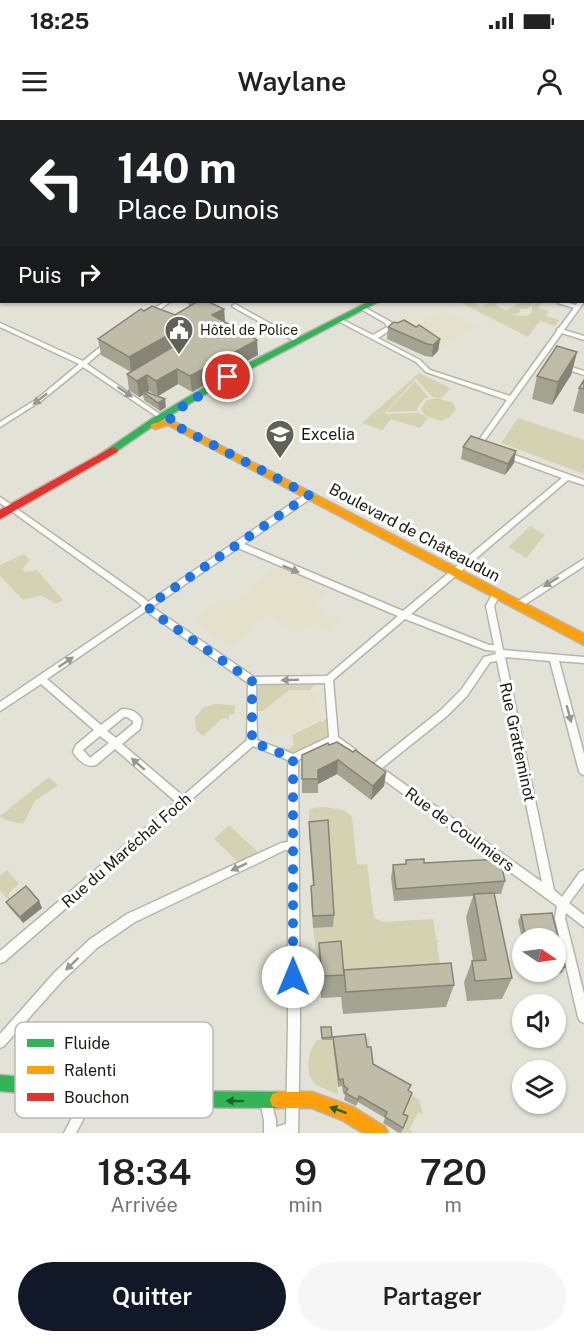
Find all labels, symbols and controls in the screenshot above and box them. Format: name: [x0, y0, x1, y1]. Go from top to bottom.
text: 18:25: [30, 8, 89, 34]
icon: menu: [18, 65, 51, 98]
text: Waylane: [238, 65, 346, 97]
icon: person: [533, 65, 566, 98]
text: 140 m: [117, 143, 237, 192]
icon: left: [18, 144, 96, 222]
text: Place Dunois: [117, 193, 279, 225]
icon: right: [73, 258, 106, 291]
text: Puis: [18, 262, 61, 288]
public building icon: Hôtel de Police: [163, 314, 195, 356]
place label: Hôtel de Police: [200, 322, 298, 338]
pin: [202, 351, 253, 402]
icon: arrive: [211, 360, 244, 393]
one-way arrow: [117, 386, 133, 397]
one-way arrow: [32, 392, 48, 405]
school or university icon: Excelia: [264, 418, 296, 460]
place label: Excelia: [301, 425, 355, 444]
street label: Boulevard de Châteaudun: [326, 479, 504, 586]
one-way arrow: [283, 564, 301, 574]
one-way arrow: [542, 577, 559, 588]
one-way arrow: [58, 657, 74, 668]
one-way arrow: [281, 675, 300, 685]
street label: Rue Gratteminot: [496, 681, 539, 804]
one-way arrow: [565, 705, 574, 723]
one-way arrow: [131, 758, 146, 771]
street label: Rue de Coulmiers: [401, 783, 518, 875]
street label: Rue du Maréchal Foch: [58, 789, 195, 912]
one-way arrow: [230, 862, 248, 872]
north arrow: [512, 928, 566, 982]
map controls: [512, 928, 566, 1114]
position arrow: [261, 945, 325, 1009]
one-way arrow: [65, 957, 80, 970]
button: sound: [512, 994, 566, 1048]
legend: [15, 1022, 213, 1118]
text: Fluide: [64, 1034, 110, 1053]
button: layers: [512, 1060, 566, 1114]
text: Ralenti: [64, 1061, 116, 1080]
text: Bouchon: [64, 1088, 129, 1107]
one-way arrow: [226, 1096, 245, 1105]
one-way arrow: [329, 1104, 347, 1114]
text: 18:34: [97, 1151, 191, 1193]
text: 9: [294, 1151, 317, 1193]
text: 720: [420, 1151, 487, 1193]
text: Arrivée: [111, 1193, 178, 1217]
text: min: [289, 1193, 323, 1217]
text: m: [445, 1193, 462, 1217]
button: Quitter: [18, 1262, 286, 1331]
button: Partager: [298, 1262, 566, 1331]

